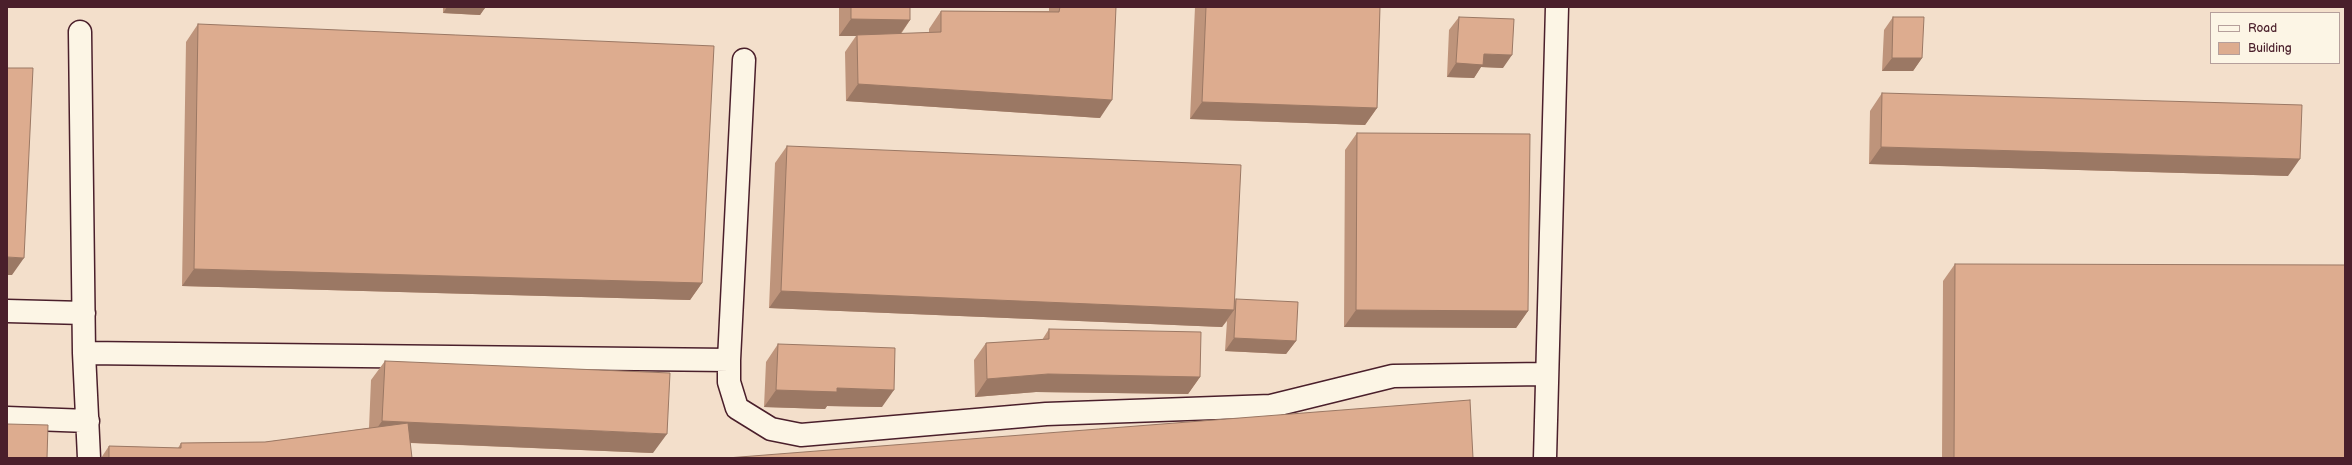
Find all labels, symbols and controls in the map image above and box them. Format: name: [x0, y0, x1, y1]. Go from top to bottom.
legend: [2210, 12, 2340, 64]
text: Road: [2248, 21, 2277, 36]
text: Building: [2248, 41, 2292, 56]

